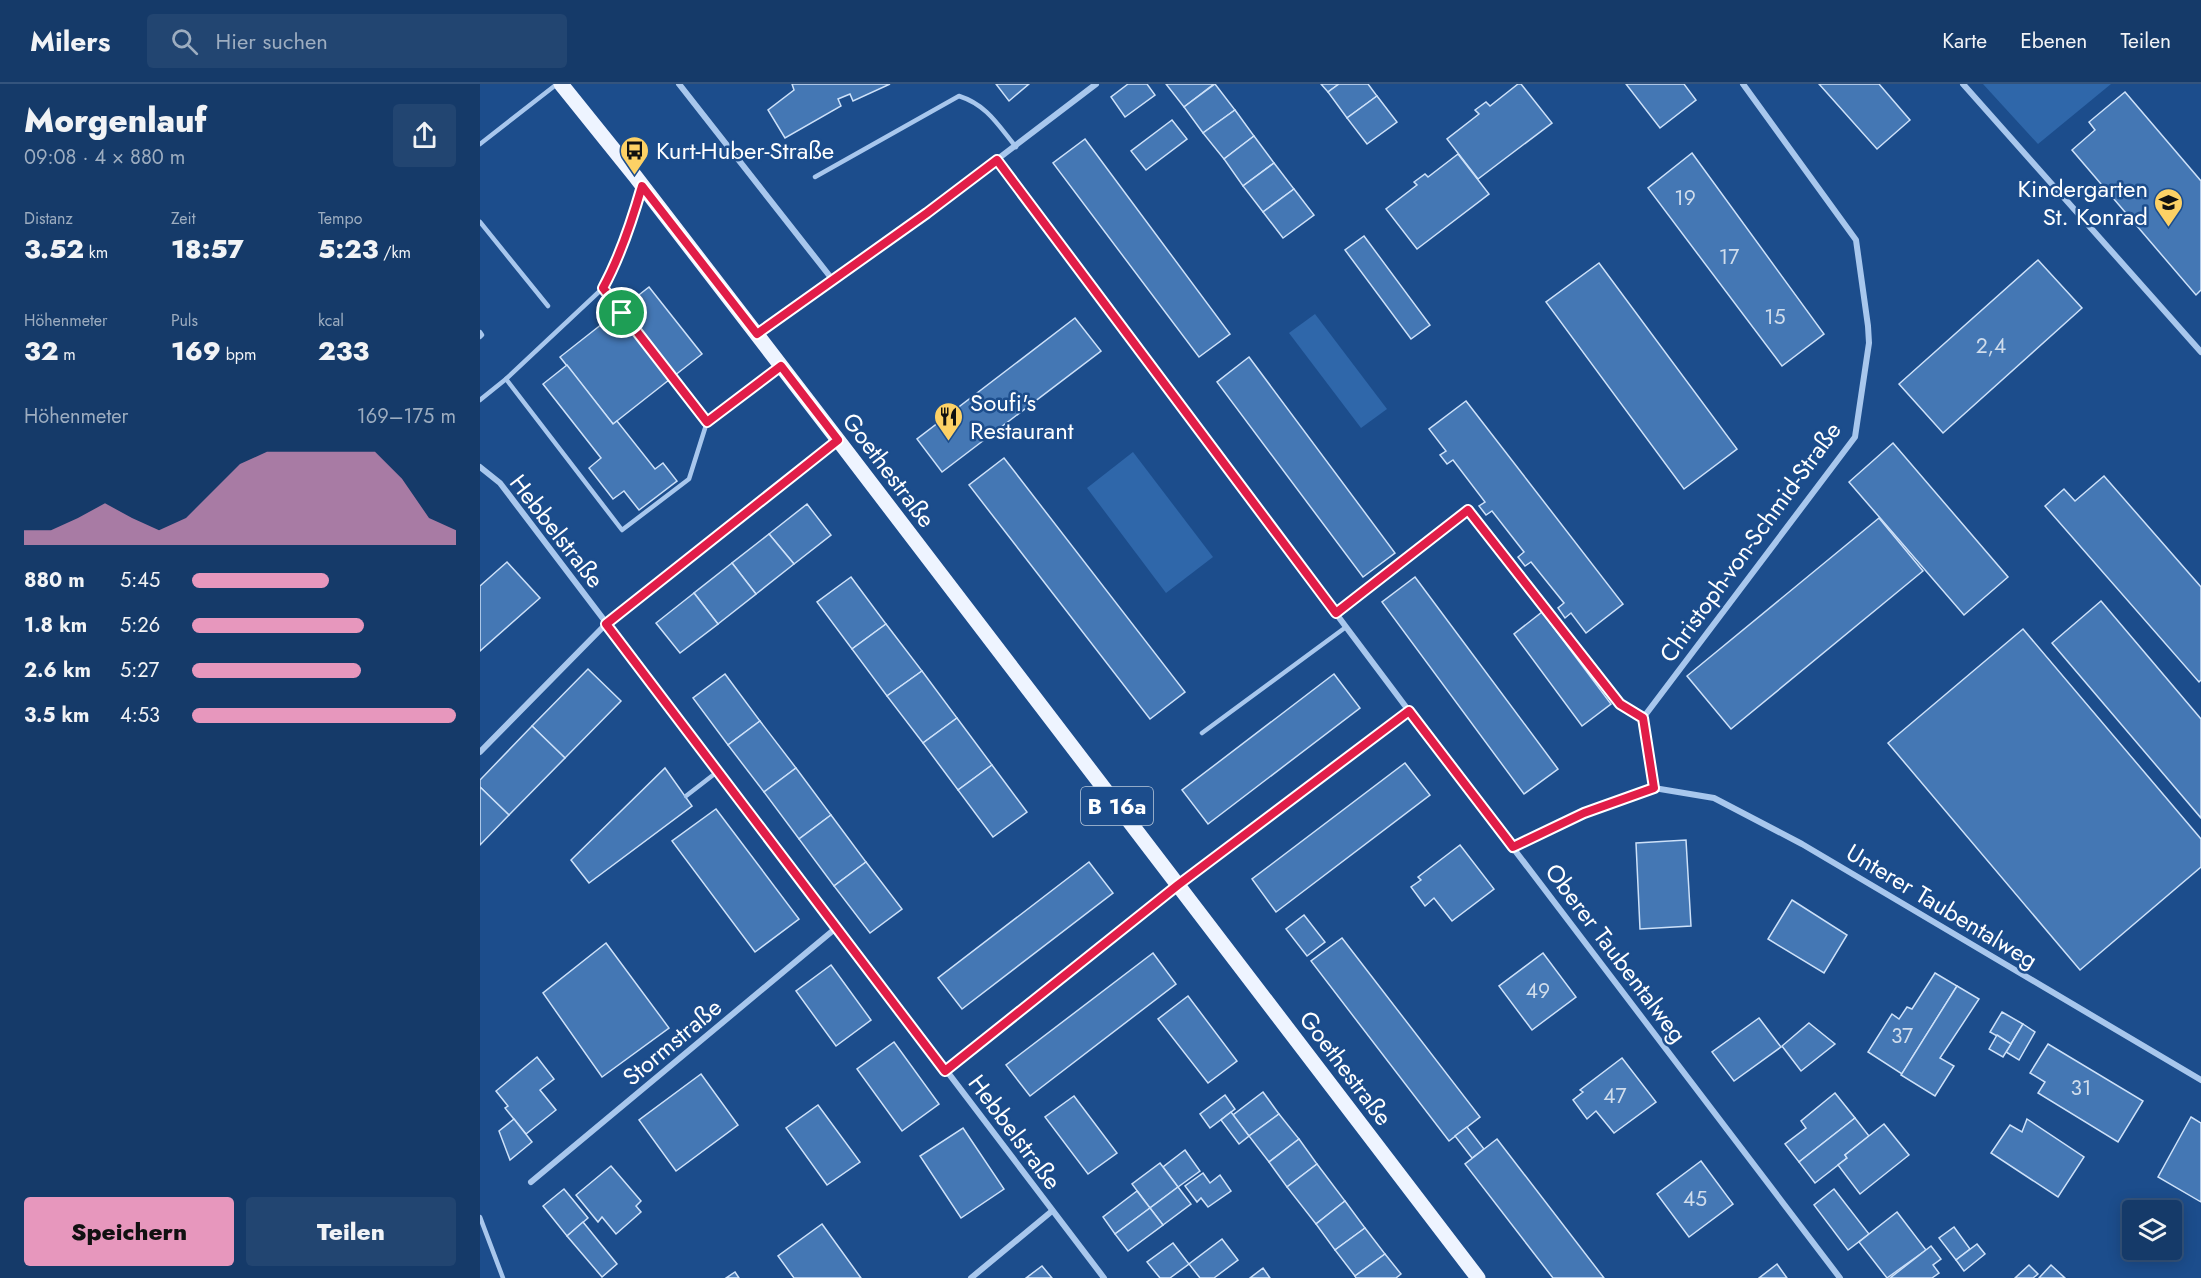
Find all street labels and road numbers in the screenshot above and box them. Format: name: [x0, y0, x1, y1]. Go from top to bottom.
street label: Goethestraße: [834, 405, 944, 535]
street label: Christoph-von-Schmid-Straße: [1651, 414, 1849, 670]
street label: Hebbelstraße: [501, 467, 613, 595]
road number: B 16a: [1081, 787, 1153, 825]
street label: Unterer Taubentalweg: [1840, 835, 2044, 977]
street label: Oberer Taubentalweg: [1537, 856, 1695, 1050]
street label: Stormstraße: [615, 990, 729, 1094]
street label: Goethestraße: [1291, 1003, 1401, 1133]
street label: Hebbelstraße: [960, 1067, 1070, 1197]

